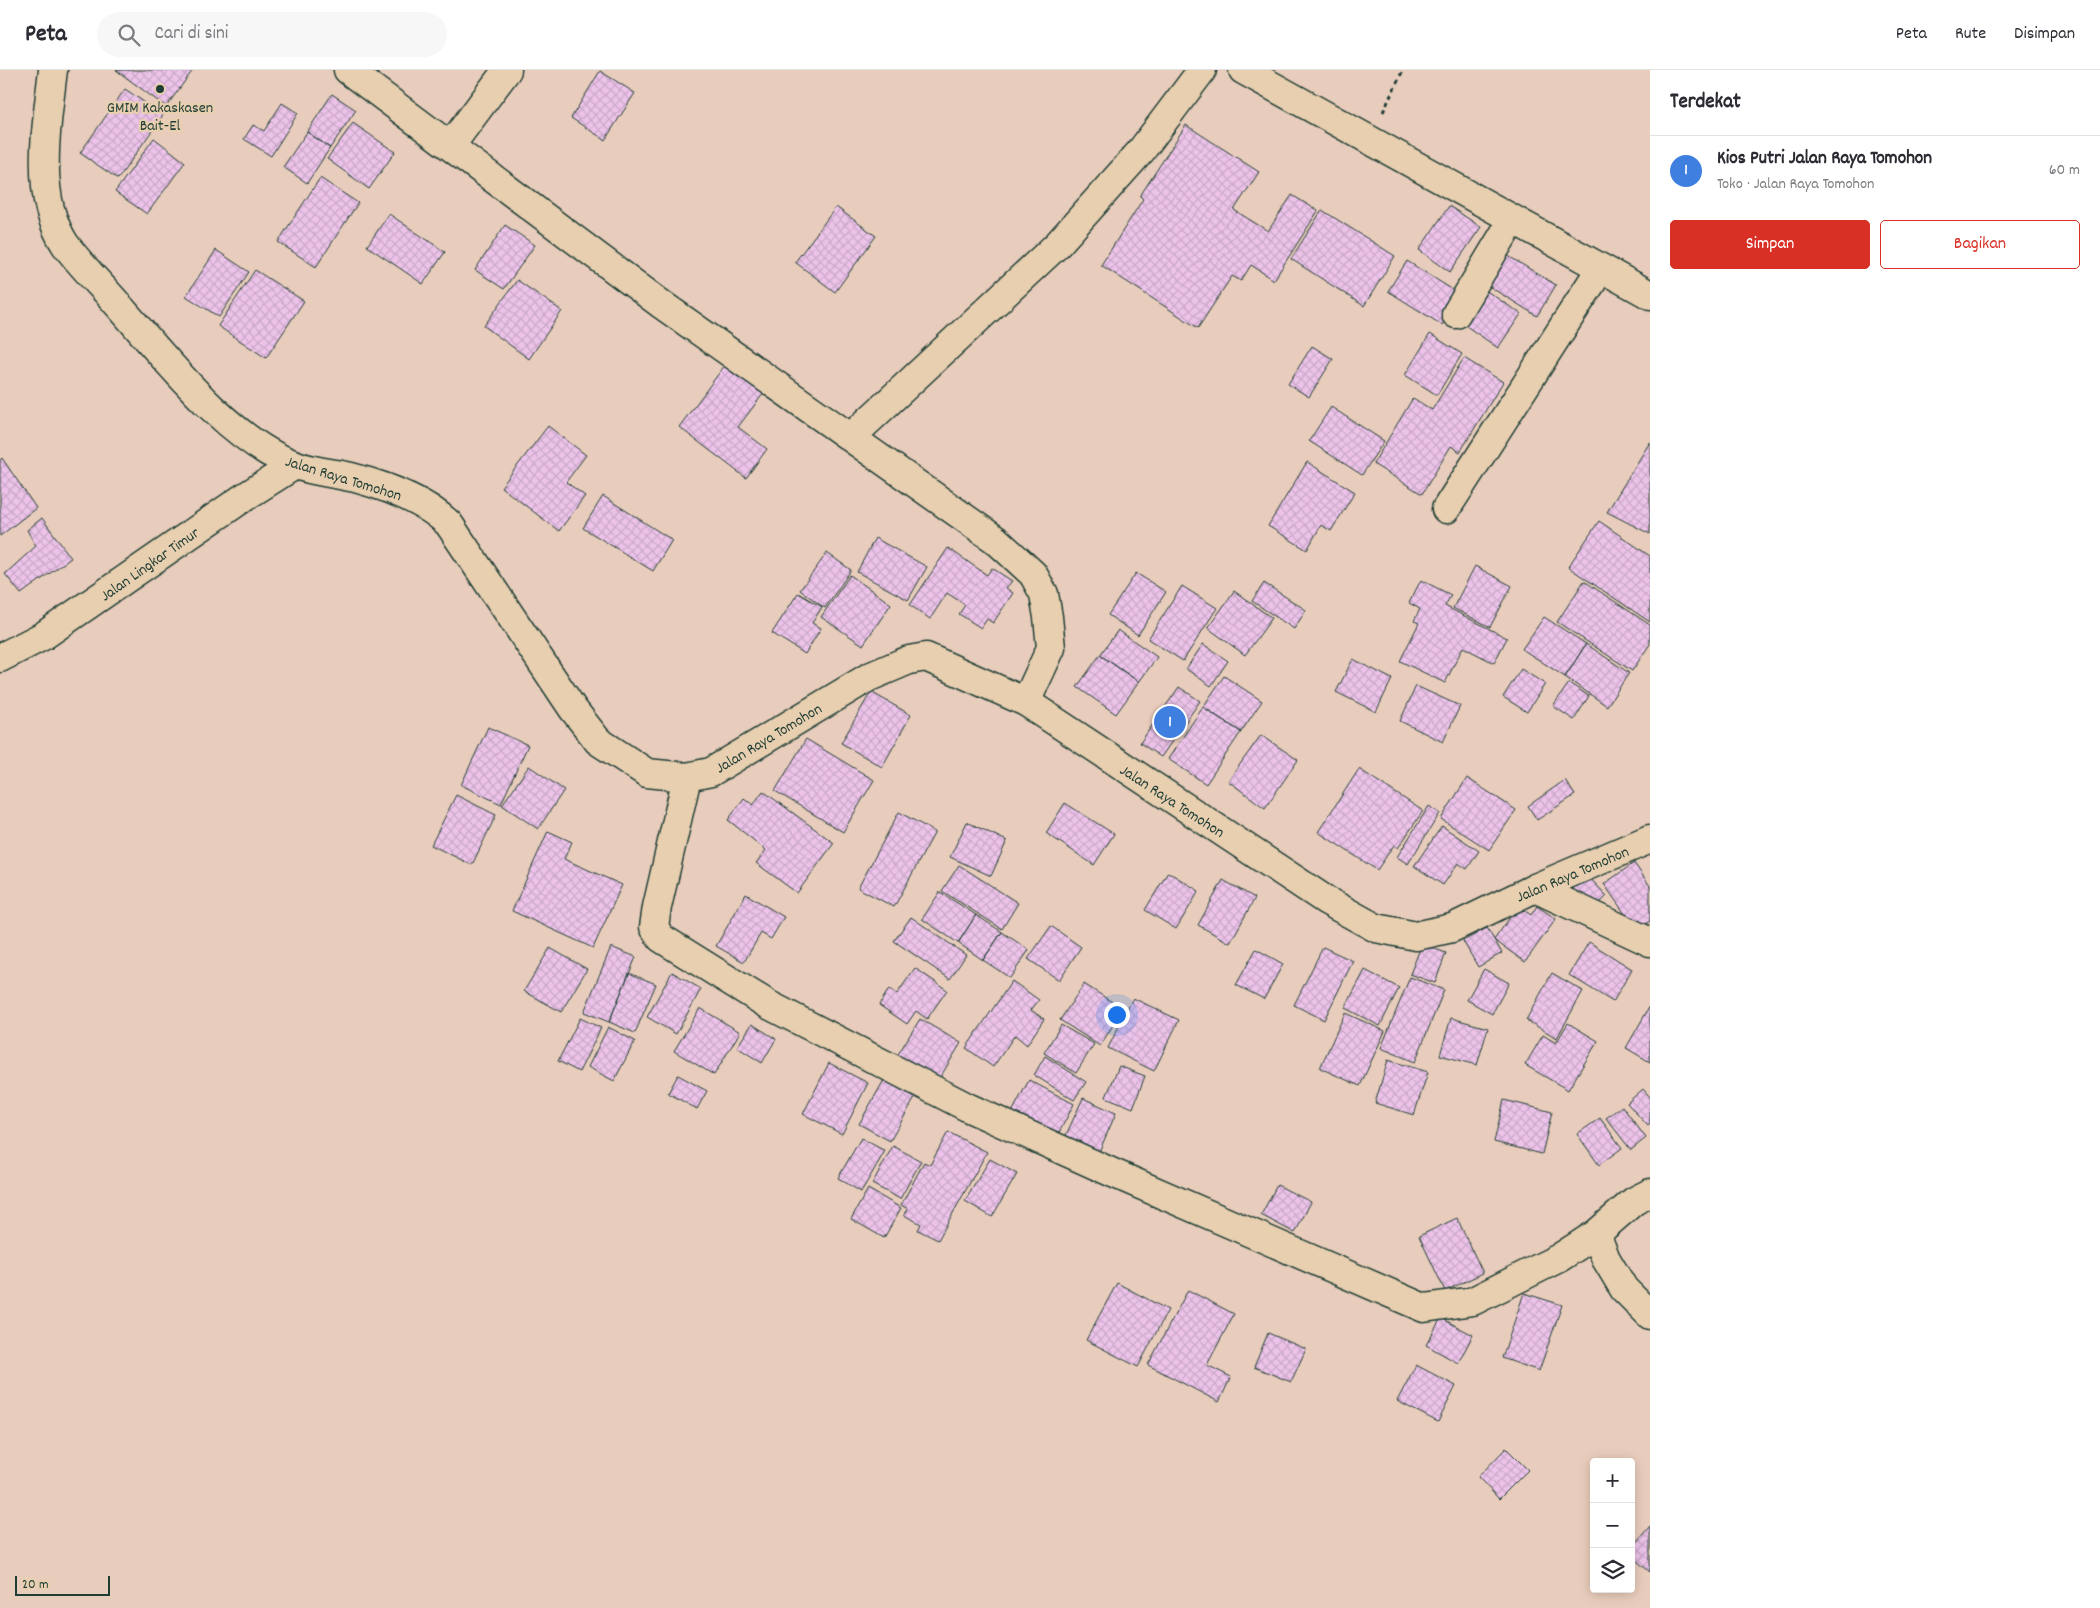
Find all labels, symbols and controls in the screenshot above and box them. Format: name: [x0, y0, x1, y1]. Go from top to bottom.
search box: [97, 12, 447, 57]
text: Peta: [25, 18, 67, 52]
icon: search: [115, 21, 143, 49]
text: Cari di sini: [155, 21, 228, 48]
text: Peta: [1896, 22, 1927, 47]
text: Rute: [1955, 22, 1986, 47]
text: Disimpan: [2014, 22, 2075, 47]
marker: GMIM Kakaskasen Bait-El: [154, 83, 166, 95]
text: Terdekat: [1670, 88, 1741, 118]
place label: GMIM Kakaskasen Bait-El: [107, 97, 213, 138]
text: Kios Putri Jalan Raya Tomohon: [1717, 146, 1932, 173]
text: 1: [1684, 159, 1688, 182]
text: 60 m: [2049, 159, 2080, 182]
text: Toko · Jalan Raya Tomohon: [1717, 173, 1874, 196]
button: Simpan: [1670, 220, 1870, 269]
button: Bagikan: [1880, 220, 2080, 269]
street label: Jalan Raya Tomohon: [282, 451, 404, 508]
street label: Jalan Lingkar Timur: [96, 522, 205, 608]
street label: Jalan Raya Tomohon: [712, 698, 827, 780]
pin: 1: [1154, 703, 1186, 741]
street label: Jalan Raya Tomohon: [1115, 760, 1229, 845]
street label: Jalan Raya Tomohon: [1513, 841, 1633, 909]
your location: [1104, 1002, 1130, 1028]
map controls: [1590, 1458, 1635, 1593]
button: +: [1590, 1458, 1635, 1503]
button: −: [1590, 1503, 1635, 1548]
button: layers: [1590, 1548, 1635, 1593]
scale bar: [15, 1573, 110, 1596]
text: 20 m: [22, 1575, 49, 1595]

